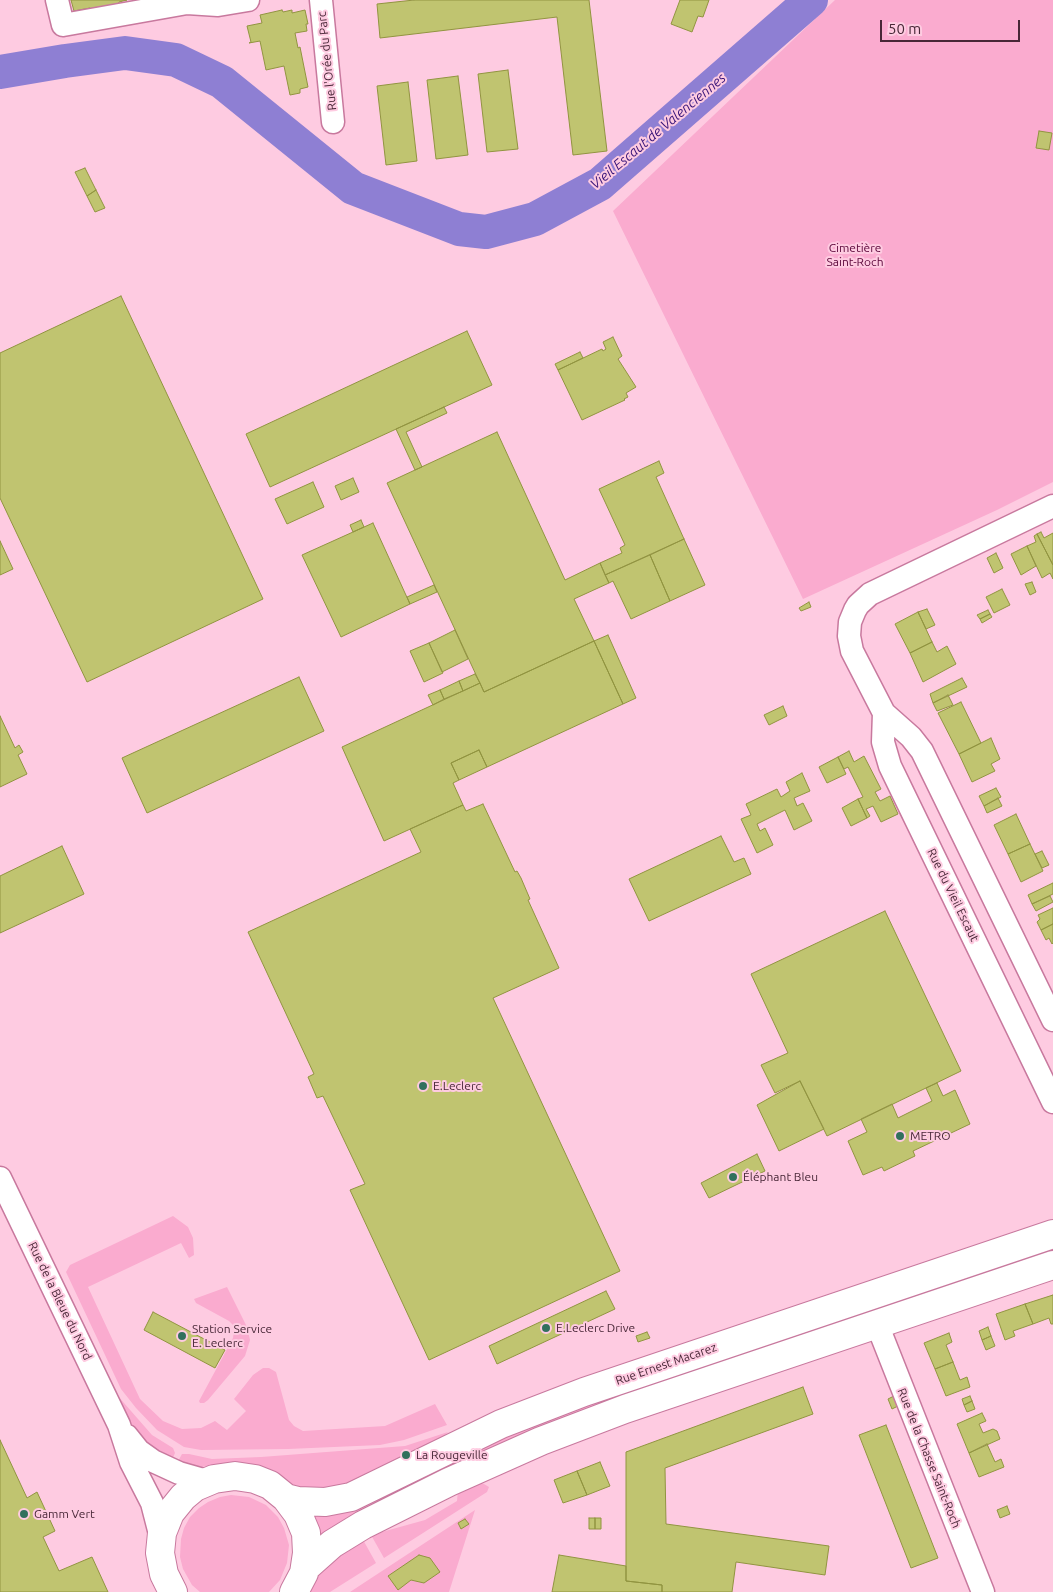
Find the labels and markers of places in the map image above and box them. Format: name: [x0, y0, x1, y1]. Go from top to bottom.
place label: E.Leclerc: [433, 1079, 481, 1093]
marker: E.Leclerc: [417, 1080, 429, 1092]
place label: METRO: [910, 1129, 951, 1143]
marker: METRO: [894, 1130, 906, 1142]
place label: Éléphant Bleu: [743, 1170, 818, 1184]
marker: Éléphant Bleu: [727, 1171, 739, 1183]
place label: E.Leclerc Drive: [556, 1321, 635, 1335]
place label: Station Service E. Leclerc: [192, 1322, 272, 1350]
marker: E.Leclerc Drive: [540, 1322, 552, 1334]
marker: Station Service E. Leclerc: [176, 1330, 188, 1342]
place label: La Rougeville: [416, 1448, 488, 1462]
marker: La Rougeville: [400, 1449, 412, 1461]
place label: Gamm Vert: [34, 1507, 95, 1521]
marker: Gamm Vert: [18, 1508, 30, 1520]

